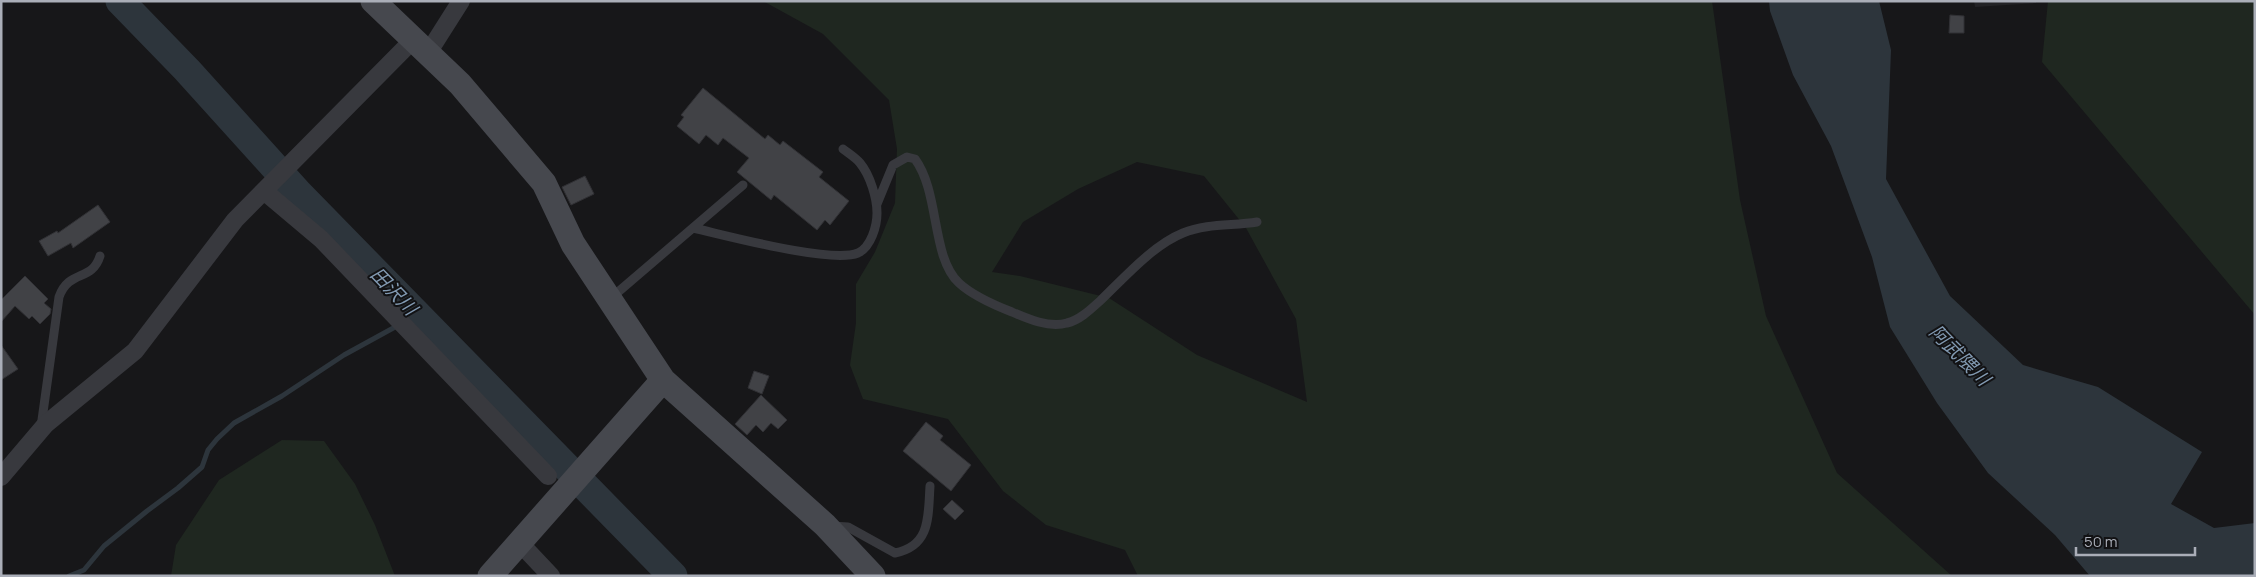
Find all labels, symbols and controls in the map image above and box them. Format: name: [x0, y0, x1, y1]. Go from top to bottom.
water label: 田沢川: [365, 261, 425, 322]
water label: 阿武隈川: [1924, 319, 1997, 392]
scale bar: [2076, 524, 2195, 556]
text: 50 m: [2084, 531, 2118, 552]

